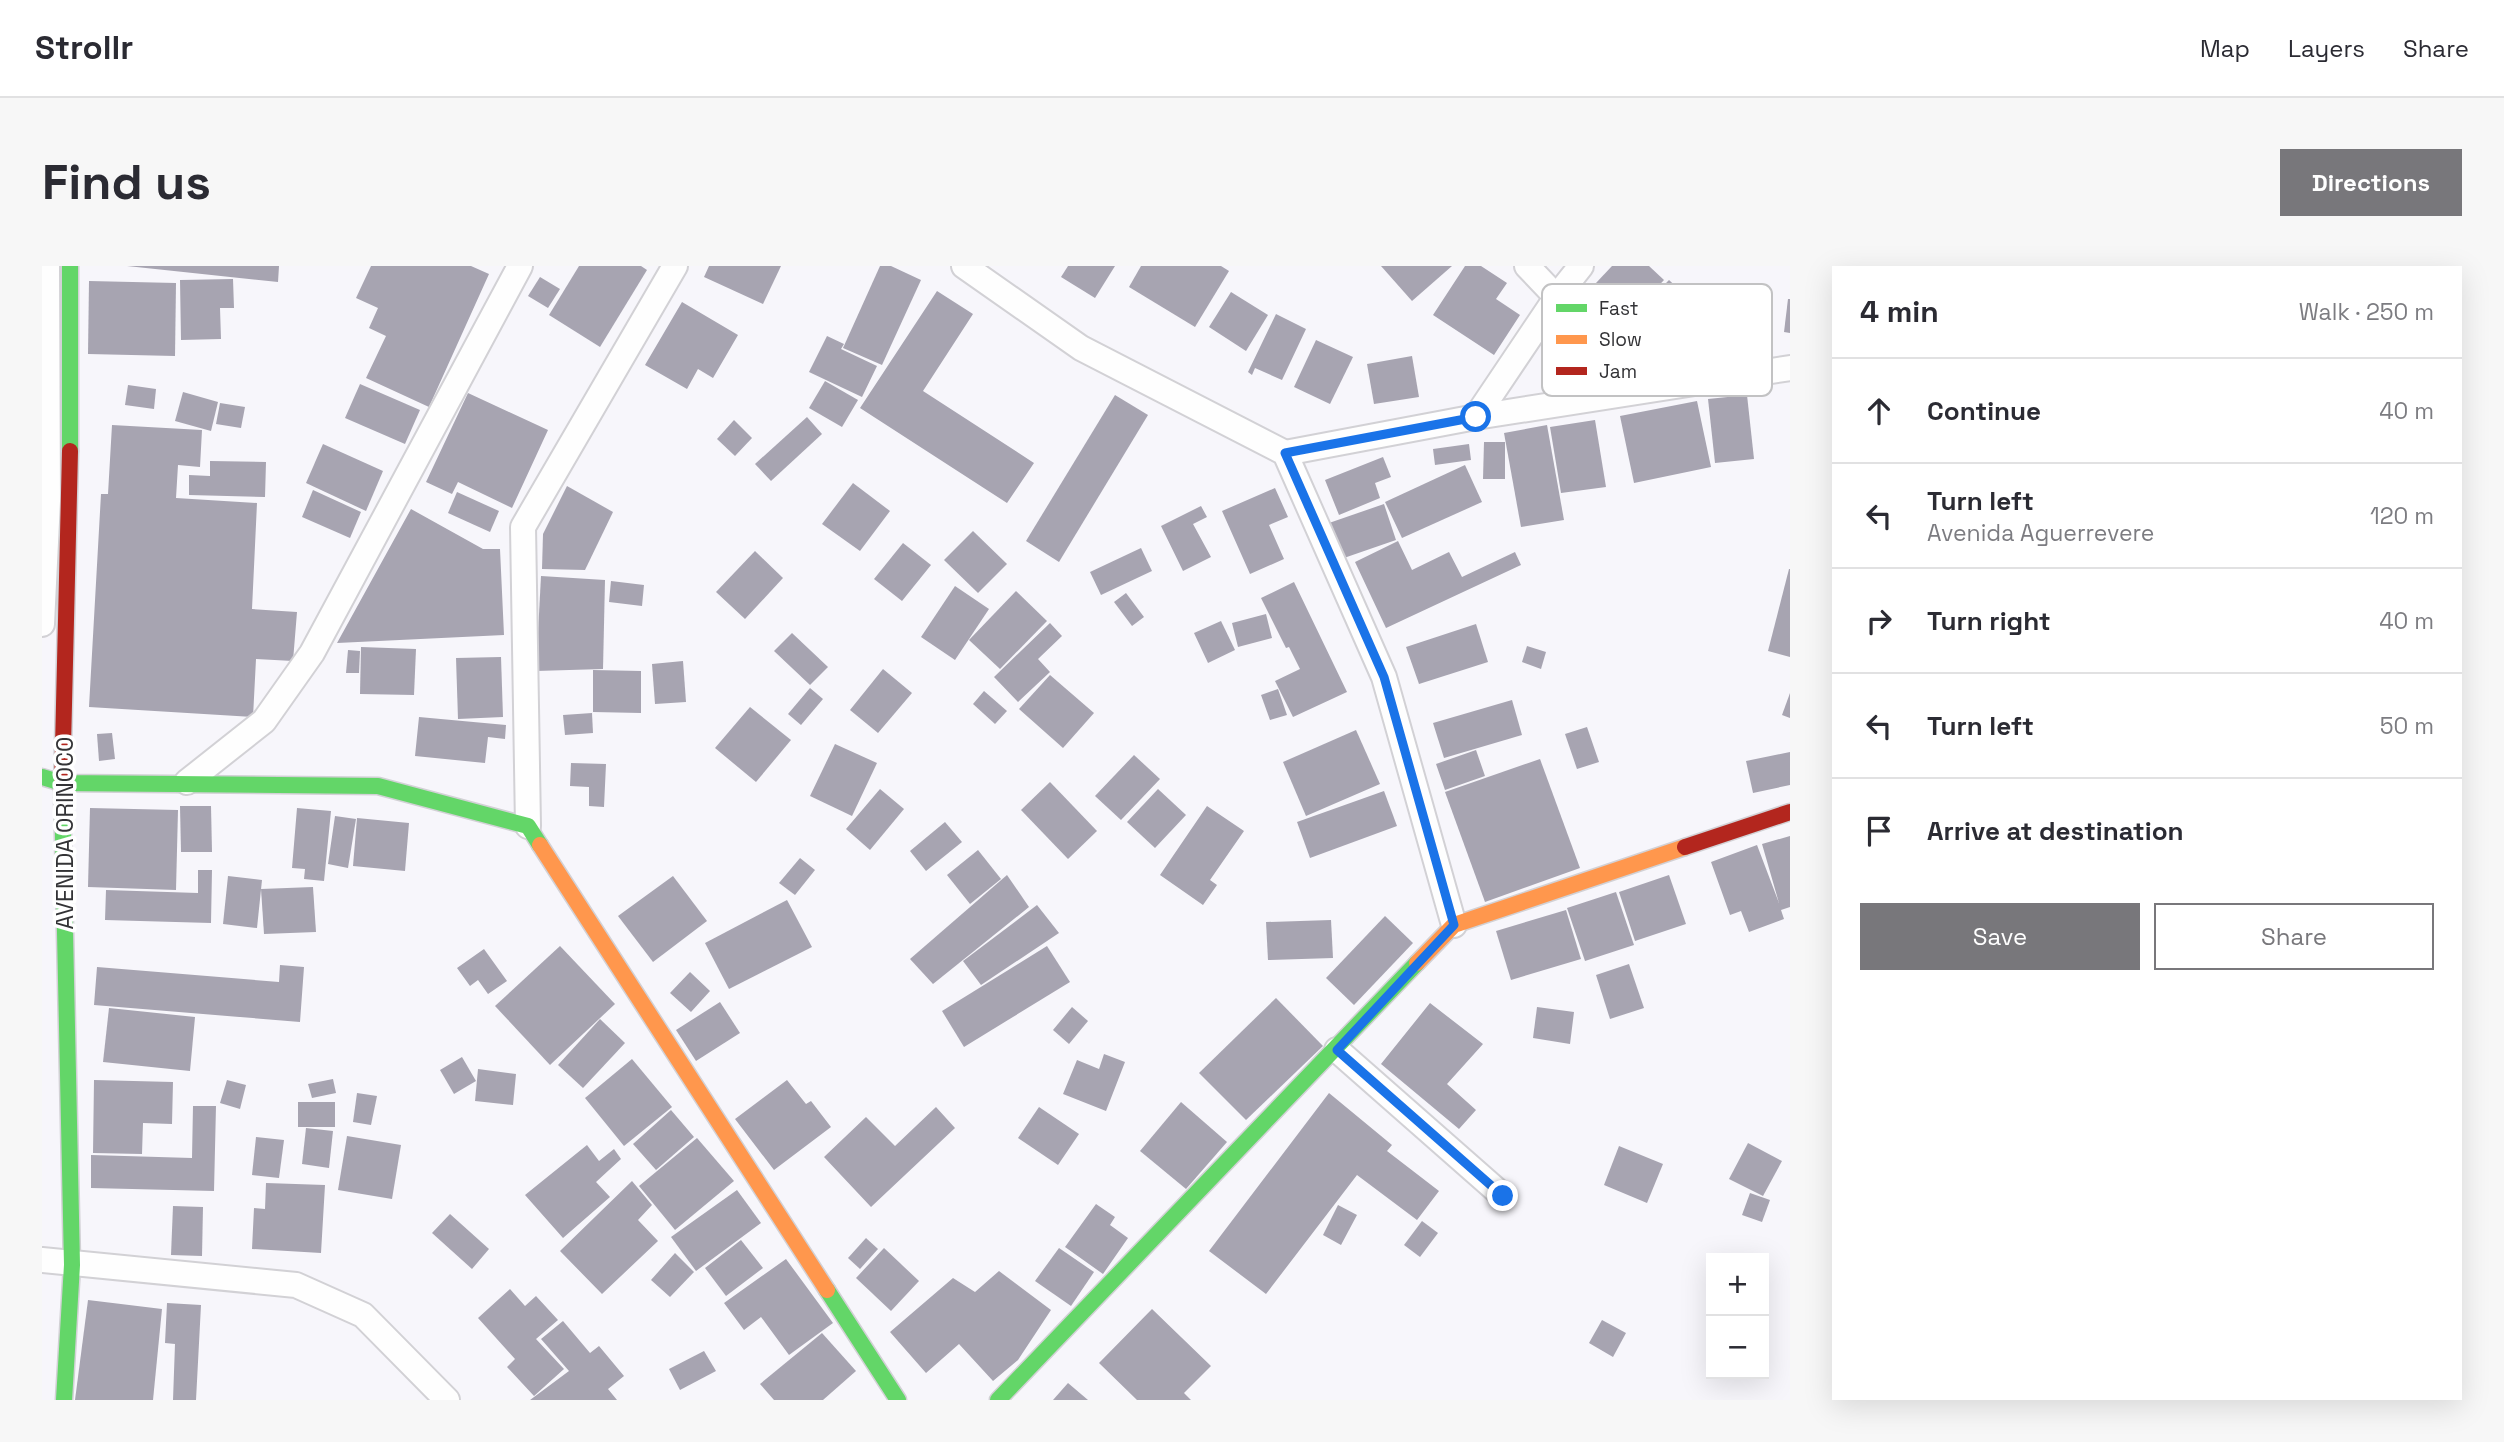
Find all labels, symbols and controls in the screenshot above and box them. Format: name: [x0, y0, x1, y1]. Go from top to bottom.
text: Strollr: [35, 27, 133, 69]
text: Map: [2200, 33, 2250, 64]
text: Layers: [2288, 33, 2365, 64]
text: Share: [2403, 33, 2469, 64]
button: Directions: [2280, 149, 2462, 216]
text: Find us: [42, 151, 211, 213]
legend: [1542, 284, 1772, 396]
text: 4 min: [1860, 292, 1939, 331]
text: Fast: [1599, 296, 1639, 321]
text: Walk · 250 m: [2299, 297, 2434, 327]
text: Slow: [1599, 327, 1642, 352]
text: Jam: [1599, 359, 1637, 384]
icon: ahead: [1860, 392, 1898, 430]
text: Continue: [1927, 394, 2041, 428]
text: 40 m: [2379, 396, 2434, 426]
route start: [1460, 401, 1491, 432]
text: Turn left: [1927, 484, 2034, 518]
icon: left: [1860, 497, 1898, 535]
text: 120 m: [2370, 501, 2434, 531]
text: Avenida Aguerrevere: [1927, 518, 2154, 548]
icon: right: [1860, 602, 1898, 640]
text: Turn right: [1927, 604, 2051, 638]
text: 40 m: [2379, 606, 2434, 636]
icon: left: [1860, 707, 1898, 745]
text: Turn left: [1927, 709, 2034, 743]
text: 50 m: [2380, 711, 2434, 741]
street label: AVENIDA ORINOCO: [50, 737, 80, 929]
icon: arrive: [1860, 812, 1898, 850]
text: Arrive at destination: [1927, 814, 2184, 848]
button: Save: [1860, 903, 2140, 970]
button: Share: [2154, 903, 2434, 970]
route end: [1487, 1180, 1518, 1211]
map controls: [1706, 1253, 1769, 1379]
button: +: [1706, 1253, 1769, 1316]
button: −: [1706, 1316, 1769, 1379]

